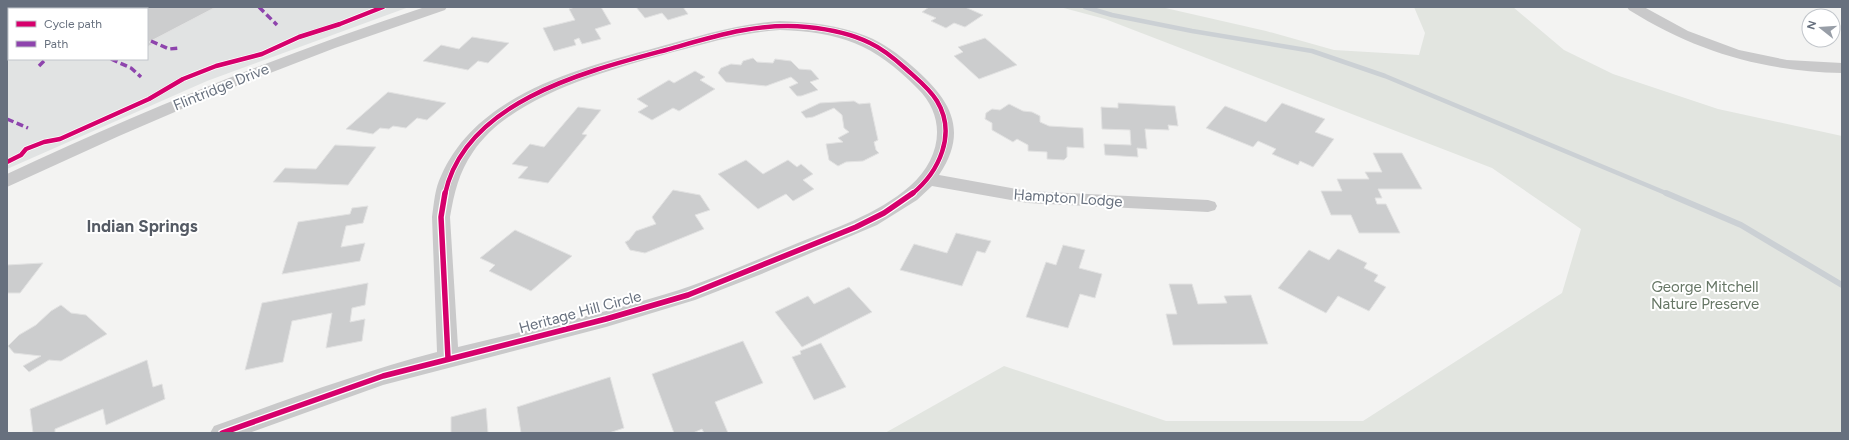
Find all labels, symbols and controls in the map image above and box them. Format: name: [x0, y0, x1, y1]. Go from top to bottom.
legend: [8, 8, 148, 60]
north arrow: [1801, 8, 1841, 48]
text: Cycle path: [44, 17, 102, 31]
text: N: [1804, 19, 1819, 31]
text: Path: [44, 37, 68, 51]
street label: Flintridge Drive: [170, 60, 272, 114]
street label: Hampton Lodge: [1013, 185, 1123, 211]
district label: Indian Springs: [86, 216, 198, 236]
park label: George Mitchell Nature Preserve: [1651, 278, 1759, 313]
street label: Heritage Hill Circle: [517, 287, 643, 337]

